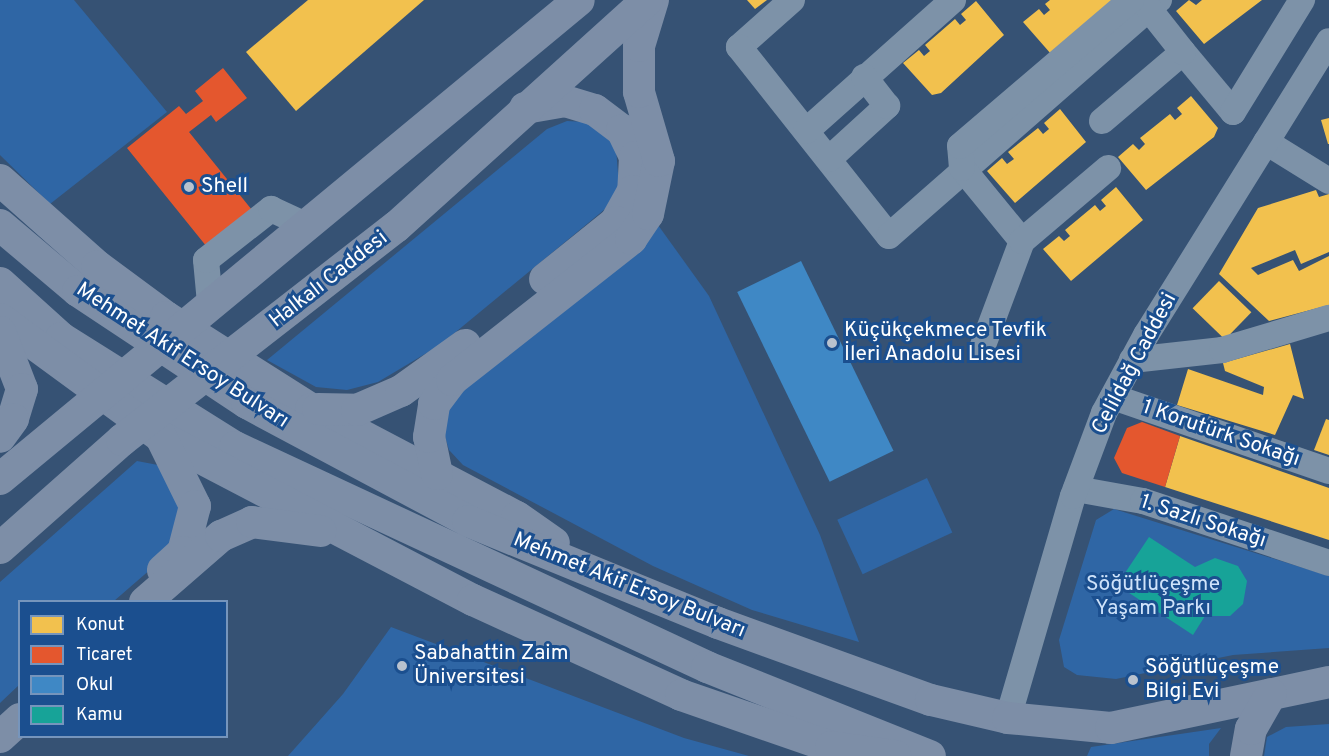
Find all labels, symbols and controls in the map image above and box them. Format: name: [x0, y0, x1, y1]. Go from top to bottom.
place label: Shell: [201, 174, 248, 200]
marker: Shell: [182, 180, 196, 194]
street label: Halkalı Caddesi: [265, 226, 393, 334]
street label: Mehmet Akif Ersoy Bulvarı: [71, 278, 293, 434]
street label: Celildağ Caddesi: [1087, 289, 1183, 439]
place label: Küçükçekmece Tevfik İleri Anadolu Lisesi: [844, 318, 1048, 368]
marker: Küçükçekmece Tevfik İleri Anadolu Lisesi: [825, 336, 839, 350]
street label: 1 Korutürk Sokağı: [1139, 395, 1303, 473]
street label: 1. Sazlı Sokağı: [1137, 490, 1269, 554]
street label: Mehmet Akif Ersoy Bulvarı: [509, 528, 749, 644]
park label: Söğütlüçeşme Yaşam Parkı: [1086, 572, 1220, 622]
legend: [18, 600, 228, 738]
text: Konut: [76, 614, 124, 637]
place label: Sabahattin Zaim Üniversitesi: [414, 641, 568, 691]
text: Ticaret: [76, 644, 132, 667]
place label: Söğütlüçeşme Bilgi Evi: [1145, 655, 1279, 705]
marker: Sabahattin Zaim Üniversitesi: [395, 659, 409, 673]
marker: Söğütlüçeşme Bilgi Evi: [1126, 673, 1140, 687]
text: Okul: [76, 674, 113, 697]
text: Kamu: [76, 704, 123, 727]

